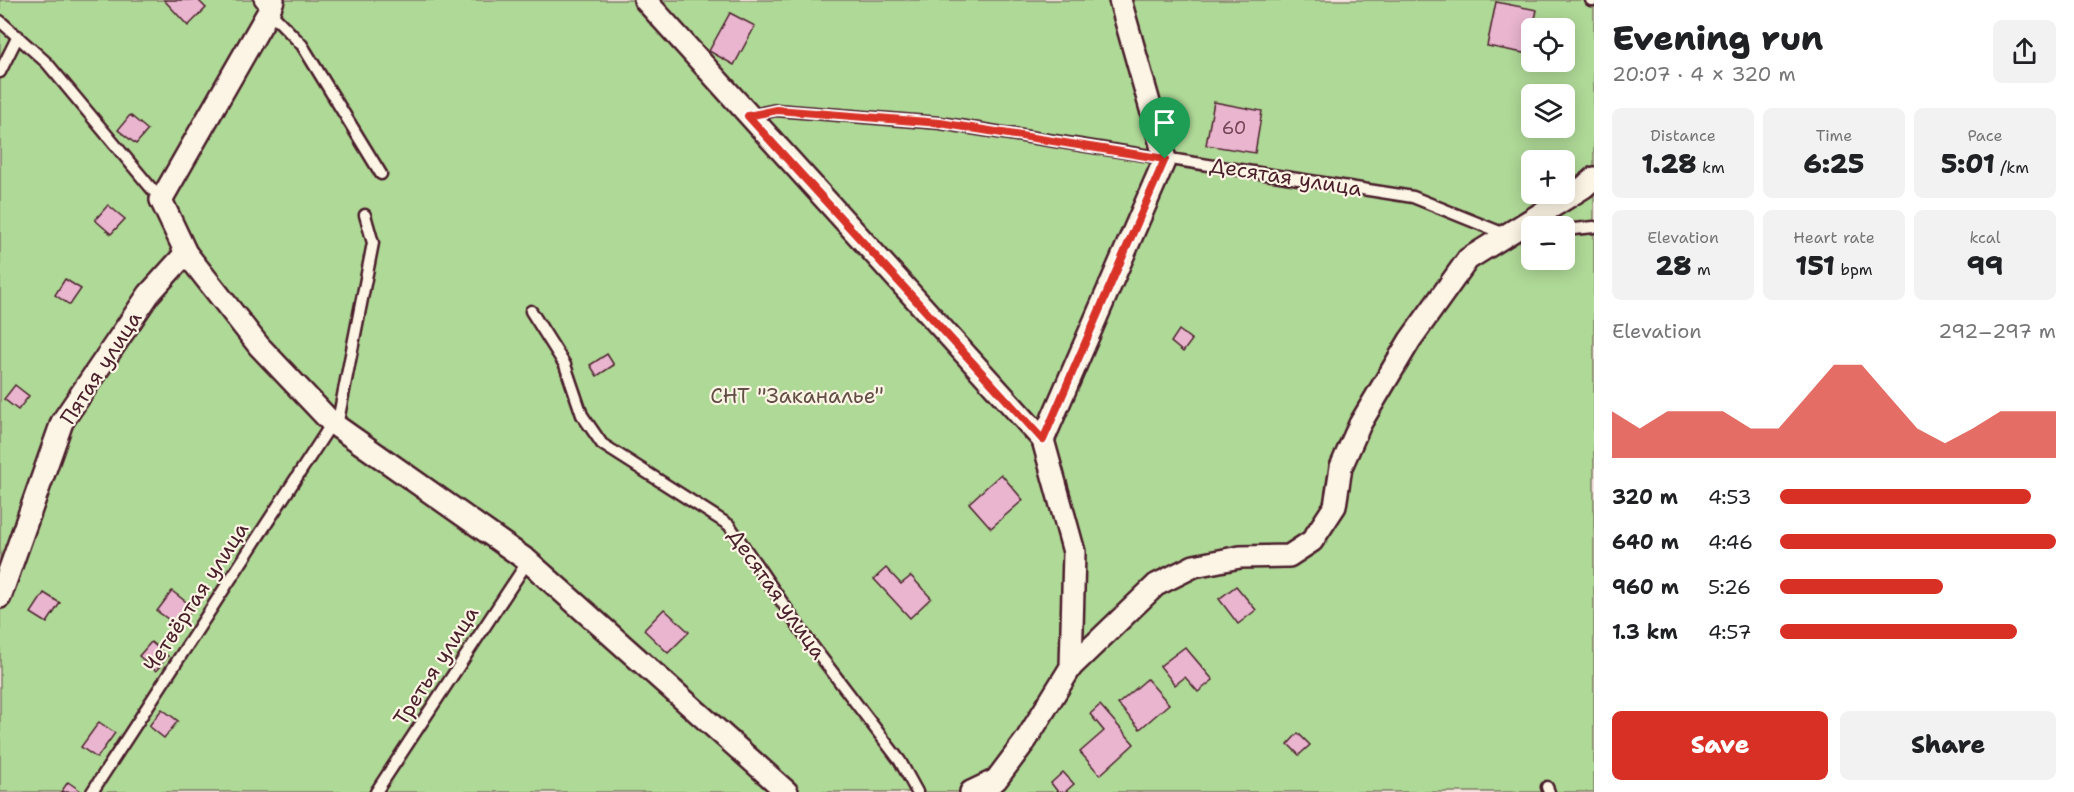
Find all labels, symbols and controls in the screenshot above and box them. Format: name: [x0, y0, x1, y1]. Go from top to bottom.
text: Evening run: [1612, 16, 1823, 61]
map controls: [1521, 18, 1575, 270]
button: locate: [1521, 18, 1575, 72]
button: share: [1993, 20, 2056, 83]
text: 20:07 · 4 × 320 m: [1612, 61, 1796, 87]
button: layers: [1521, 84, 1575, 138]
pin: [1139, 97, 1190, 159]
icon: arrive: [1148, 106, 1181, 139]
house number: 60: [1222, 116, 1246, 140]
text: Distance: [1650, 125, 1716, 146]
text: Time: [1816, 125, 1852, 146]
text: Pace: [1967, 125, 2003, 146]
text: 1.28: [1641, 146, 1697, 181]
text: 6:25: [1804, 146, 1864, 181]
text: 5:01: [1941, 146, 1995, 181]
button: +: [1521, 150, 1575, 204]
street label: Десятая улица: [1208, 151, 1364, 203]
text: km: [1697, 157, 1725, 178]
text: /km: [1995, 157, 2029, 178]
button: −: [1521, 216, 1575, 270]
text: Elevation: [1647, 227, 1719, 248]
text: Heart rate: [1793, 227, 1875, 248]
text: kcal: [1969, 227, 2001, 248]
text: 28: [1655, 248, 1692, 283]
text: 151: [1795, 248, 1835, 283]
text: 99: [1967, 248, 2003, 283]
text: m: [1692, 259, 1711, 280]
text: bpm: [1835, 259, 1873, 280]
street label: Пятая улица: [54, 306, 148, 430]
text: Elevation: [1612, 318, 1702, 344]
text: 292–297 m: [1938, 318, 2056, 344]
park label: СНТ "Заканалье": [710, 382, 884, 410]
text: 320 m: [1612, 484, 1678, 510]
text: 4:53: [1708, 484, 1752, 510]
street label: Четвёртая улица: [137, 517, 255, 677]
street label: Десятая улица: [721, 523, 833, 665]
text: 640 m: [1612, 529, 1679, 555]
text: 4:46: [1708, 529, 1753, 555]
text: 960 m: [1612, 574, 1679, 600]
text: 5:26: [1708, 574, 1751, 600]
street label: Третья улица: [387, 601, 485, 731]
text: 1.3 km: [1612, 619, 1678, 645]
text: 4:57: [1708, 619, 1751, 645]
button: Save: [1612, 711, 1828, 780]
button: Share: [1840, 711, 2056, 780]

